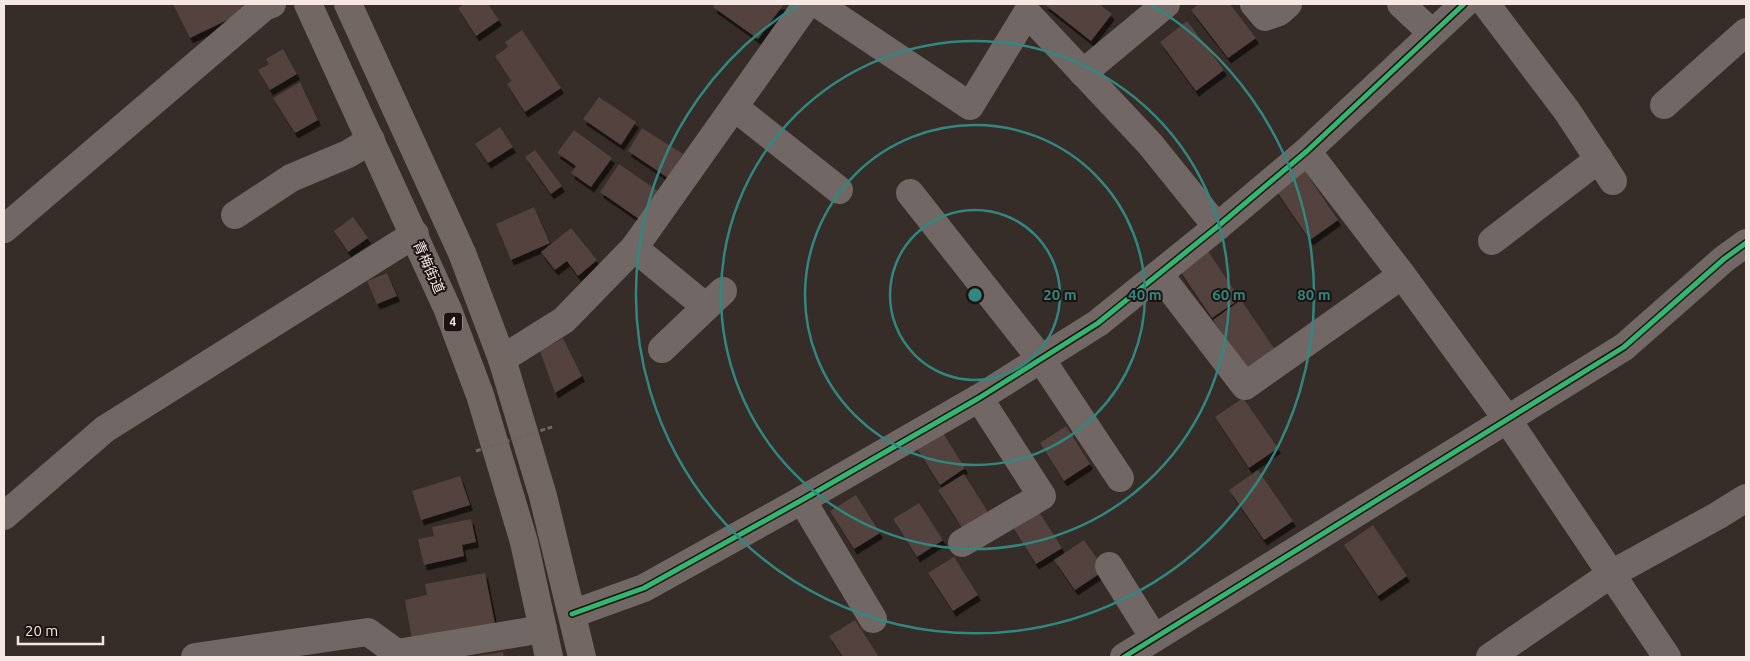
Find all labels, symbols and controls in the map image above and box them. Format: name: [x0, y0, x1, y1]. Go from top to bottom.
street label: 青梅街道: [410, 238, 448, 296]
centre of rings: [966, 286, 984, 304]
text: 20 m: [1043, 286, 1077, 303]
text: 40 m: [1128, 286, 1162, 303]
text: 60 m: [1212, 286, 1246, 303]
text: 80 m: [1297, 286, 1331, 303]
road number: 4: [444, 313, 462, 332]
scale bar: [18, 614, 102, 646]
text: 20 m: [25, 622, 58, 639]

